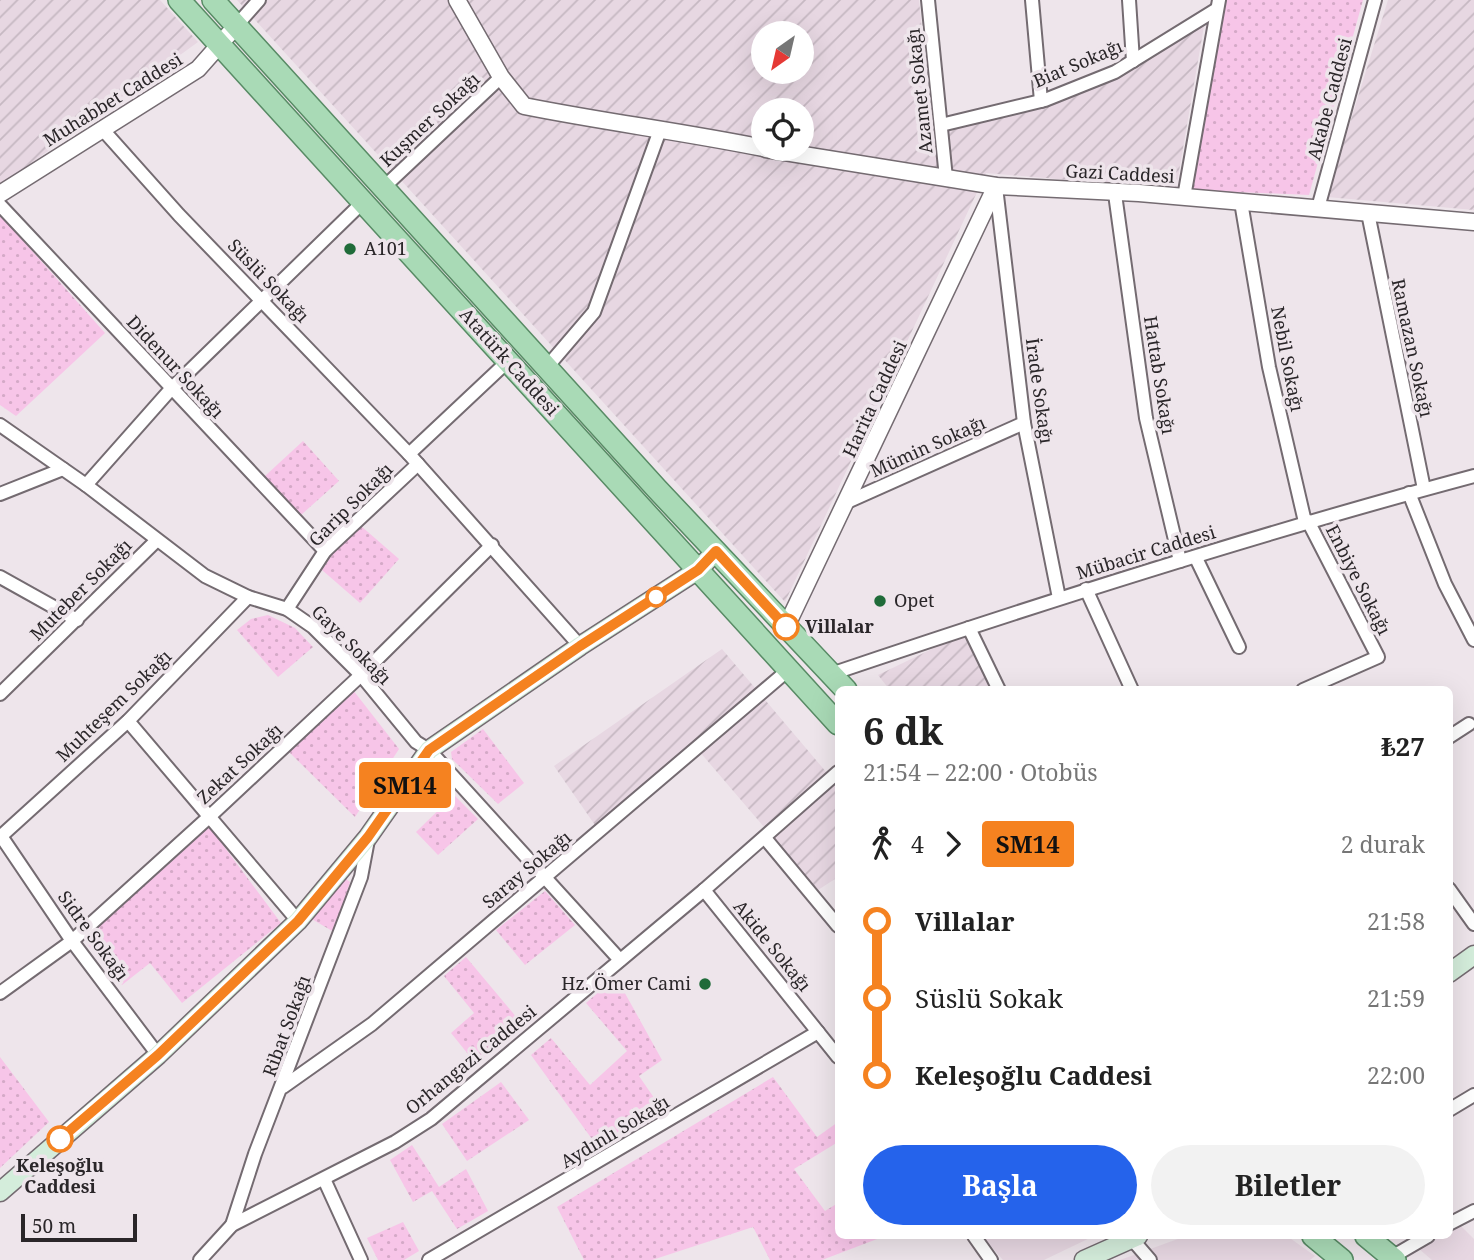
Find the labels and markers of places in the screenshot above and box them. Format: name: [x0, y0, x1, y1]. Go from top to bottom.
place label: A101: [364, 236, 407, 260]
marker: A101: [342, 241, 358, 257]
unlabelled marker: [646, 587, 666, 607]
place label: Opet: [894, 588, 934, 612]
marker: Opet: [872, 593, 888, 609]
marker: Villalar: [773, 614, 799, 640]
place label: Villalar: [805, 614, 875, 638]
place label: Hz. Ömer Cami: [561, 971, 691, 995]
marker: Hz. Ömer Cami: [697, 976, 713, 992]
marker: Keleşoğlu Caddesi: [47, 1126, 73, 1152]
place label: Keleşoğlu Caddesi: [16, 1153, 104, 1198]

